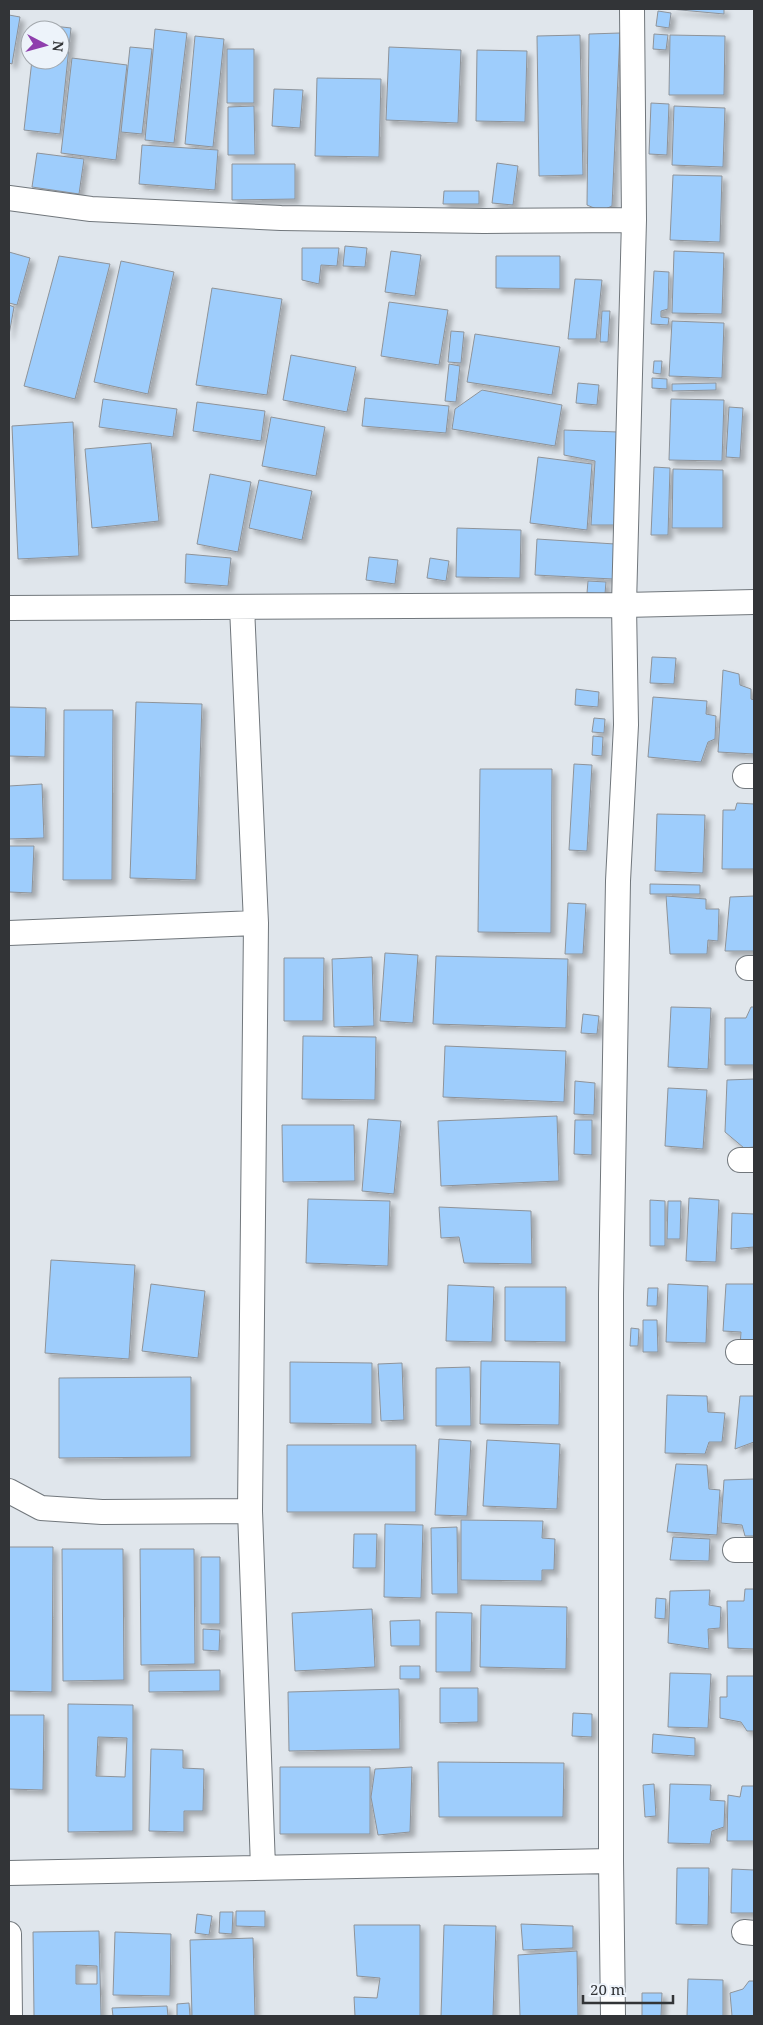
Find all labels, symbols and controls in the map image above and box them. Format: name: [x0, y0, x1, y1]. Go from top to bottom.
north arrow: [20, 20, 70, 70]
text: N: [48, 40, 68, 53]
scale bar: [583, 1972, 673, 2004]
text: 20 m: [590, 1979, 625, 1999]

